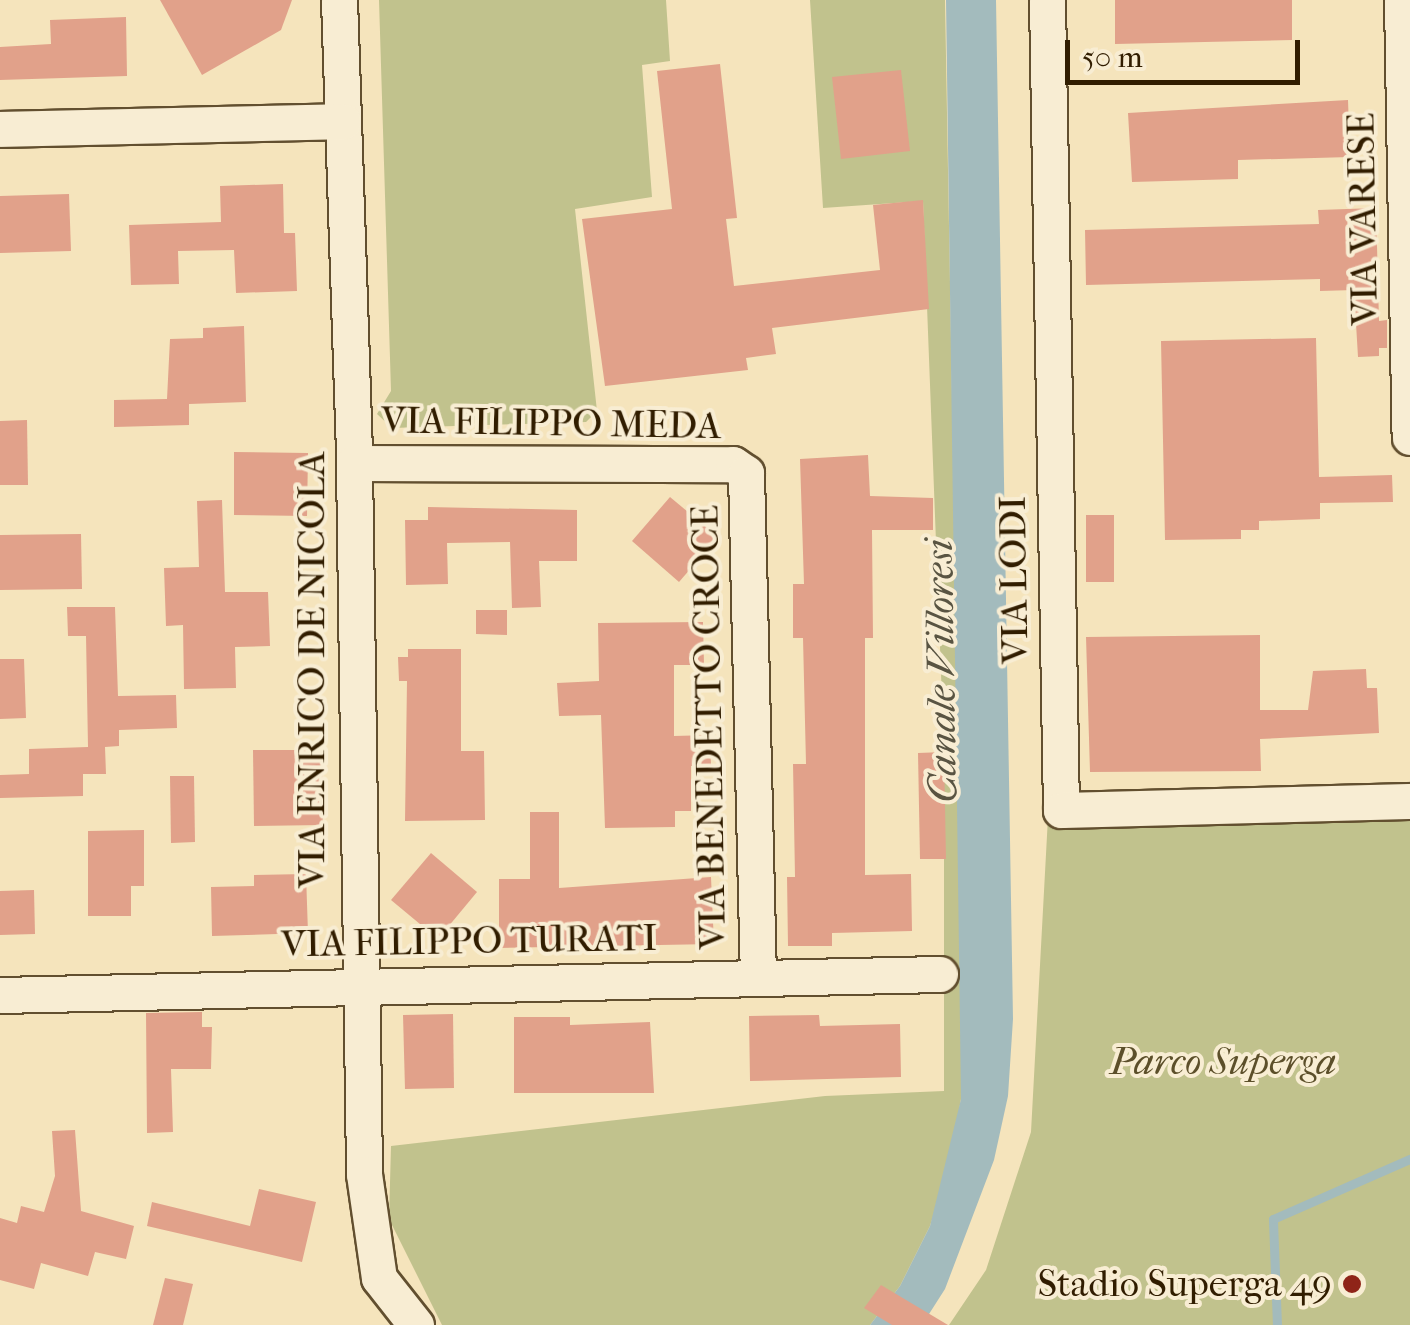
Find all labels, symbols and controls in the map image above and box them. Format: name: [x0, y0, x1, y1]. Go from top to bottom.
scale bar: [1070, 20, 1305, 82]
text: 50 m: [1082, 40, 1143, 75]
street label: VIA VARESE: [1338, 112, 1388, 326]
street label: VIA FILIPPO MEDA: [381, 397, 721, 449]
street label: VIA ENRICO DE NICOLA: [289, 452, 335, 888]
street label: VIA LODI: [990, 495, 1038, 665]
street label: VIA BENEDETTO CROCE: [682, 504, 736, 950]
water label: Canale Villoresi: [915, 539, 967, 803]
street label: VIA FILIPPO TURATI: [281, 915, 657, 967]
park label: Parco Superga: [1110, 1039, 1336, 1085]
place label: Stadio Superga 49: [1037, 1261, 1332, 1307]
marker: Stadio Superga 49: [1341, 1273, 1363, 1295]

